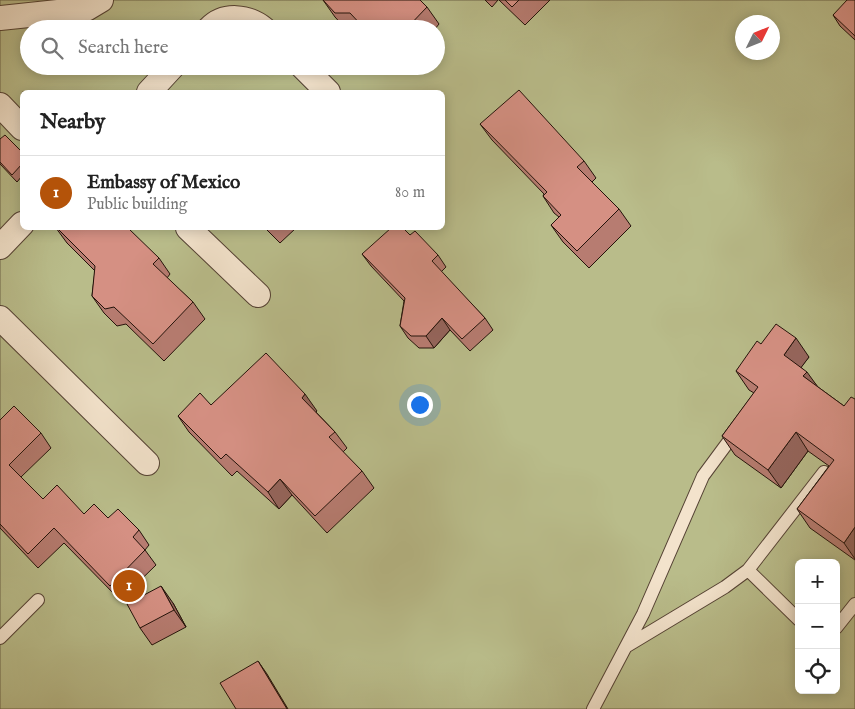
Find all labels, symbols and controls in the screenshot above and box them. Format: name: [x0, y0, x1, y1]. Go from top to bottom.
north arrow: [735, 15, 780, 60]
search box: [20, 20, 445, 75]
icon: search: [38, 34, 66, 62]
text: Search here: [78, 36, 169, 60]
text: Nearby: [40, 109, 105, 136]
text: Embassy of Mexico: [87, 171, 240, 195]
text: 1: [53, 183, 59, 203]
text: 80 m: [395, 183, 425, 203]
text: Public building: [87, 195, 187, 215]
your location: [407, 392, 433, 418]
map controls: [795, 559, 840, 694]
button: +: [795, 559, 840, 604]
pin: 1: [113, 567, 145, 605]
button: −: [795, 604, 840, 649]
button: locate: [795, 649, 840, 694]

